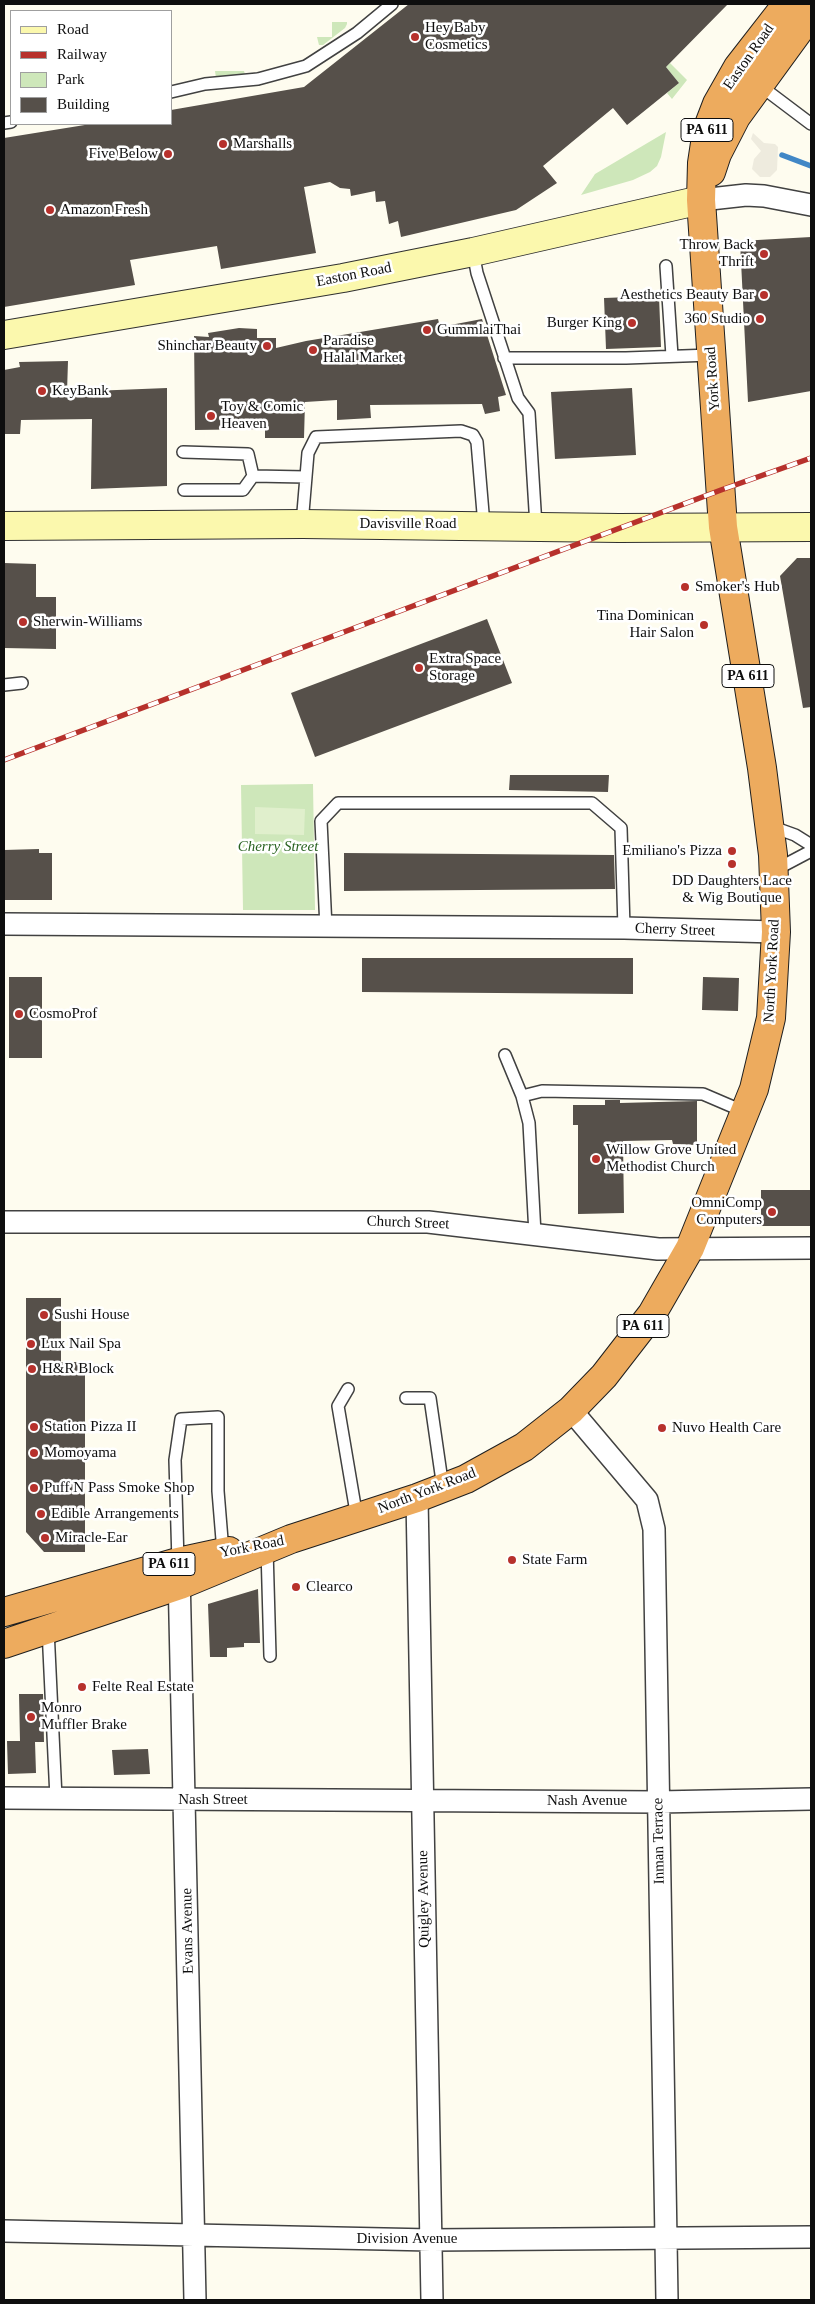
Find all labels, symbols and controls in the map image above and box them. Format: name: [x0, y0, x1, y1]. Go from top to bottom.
legend: [10, 10, 172, 125]
place label: Hey Baby Cosmetics: [425, 19, 487, 54]
text: Road: [57, 21, 89, 37]
street label: Easton Road: [720, 21, 778, 93]
marker: Hey Baby Cosmetics: [409, 31, 421, 43]
text: Railway: [57, 46, 107, 62]
text: Park: [57, 71, 85, 87]
text: Building: [57, 96, 110, 112]
road number: PA 611: [681, 118, 733, 142]
place label: Marshalls: [233, 135, 292, 153]
marker: Marshalls: [217, 138, 229, 150]
place label: Five Below: [88, 145, 158, 163]
marker: Five Below: [162, 148, 174, 160]
place label: Amazon Fresh: [60, 201, 148, 219]
marker: Amazon Fresh: [44, 204, 56, 216]
place label: Throw Back Thrift: [679, 236, 754, 271]
marker: Throw Back Thrift: [758, 248, 770, 260]
street label: Easton Road: [315, 259, 393, 291]
place label: Aesthetics Beauty Bar: [620, 286, 754, 304]
marker: Aesthetics Beauty Bar: [758, 289, 770, 301]
place label: 360 Studio: [685, 310, 750, 328]
marker: 360 Studio: [754, 313, 766, 325]
place label: Burger King: [547, 314, 622, 332]
marker: Burger King: [626, 317, 638, 329]
place label: GummlaiThai: [437, 321, 521, 339]
marker: GummlaiThai: [421, 324, 433, 336]
place label: Paradise Halal Market: [323, 332, 403, 367]
place label: Shinchar Beauty: [157, 337, 257, 355]
marker: Shinchar Beauty: [261, 340, 273, 352]
marker: Paradise Halal Market: [307, 344, 319, 356]
street label: York Road: [702, 346, 724, 412]
place label: KeyBank: [52, 382, 109, 400]
marker: KeyBank: [36, 385, 48, 397]
place label: Toy & Comic Heaven: [221, 398, 303, 433]
marker: Toy & Comic Heaven: [205, 410, 217, 422]
street label: Davisville Road: [359, 515, 457, 533]
place label: Smoker's Hub: [695, 578, 780, 596]
marker: Smoker's Hub: [679, 581, 691, 593]
place label: Tina Dominican Hair Salon: [597, 607, 694, 642]
place label: Sherwin-Williams: [33, 613, 142, 631]
marker: Sherwin-Williams: [17, 616, 29, 628]
marker: Tina Dominican Hair Salon: [698, 619, 710, 631]
place label: Extra Space Storage: [429, 650, 501, 685]
marker: Extra Space Storage: [413, 662, 425, 674]
road number: PA 611: [722, 664, 774, 688]
park label: Cherry Street: [238, 838, 318, 856]
place label: Emiliano's Pizza: [622, 842, 722, 860]
marker: Emiliano's Pizza: [726, 845, 738, 857]
marker: DD Daughters Lace & Wig Boutique: [726, 858, 738, 870]
place label: DD Daughters Lace & Wig Boutique: [672, 872, 792, 907]
street label: North York Road: [760, 919, 784, 1023]
street label: Cherry Street: [635, 920, 715, 940]
place label: CosmoProf: [29, 1005, 97, 1023]
marker: CosmoProf: [13, 1008, 25, 1020]
place label: Willow Grove United Methodist Church: [606, 1141, 736, 1176]
marker: Willow Grove United Methodist Church: [590, 1153, 602, 1165]
place label: OmniComp Computers: [691, 1194, 762, 1229]
marker: OmniComp Computers: [766, 1206, 778, 1218]
street label: Church Street: [366, 1213, 450, 1233]
place label: Sushi House: [54, 1306, 129, 1324]
marker: Sushi House: [38, 1309, 50, 1321]
road number: PA 611: [617, 1314, 669, 1338]
place label: Lux Nail Spa: [41, 1335, 121, 1353]
marker: Lux Nail Spa: [25, 1338, 37, 1350]
place label: H&R Block: [42, 1360, 114, 1378]
marker: H&R Block: [26, 1363, 38, 1375]
place label: Station Pizza II: [44, 1418, 136, 1436]
place label: Nuvo Health Care: [672, 1419, 781, 1437]
marker: Station Pizza II: [28, 1421, 40, 1433]
marker: Nuvo Health Care: [656, 1422, 668, 1434]
place label: Momoyama: [44, 1444, 116, 1462]
marker: Momoyama: [28, 1447, 40, 1459]
street label: North York Road: [375, 1464, 479, 1518]
place label: Puff N Pass Smoke Shop: [44, 1479, 195, 1497]
marker: Puff N Pass Smoke Shop: [28, 1482, 40, 1494]
place label: Edible Arrangements: [51, 1505, 179, 1523]
marker: Edible Arrangements: [35, 1508, 47, 1520]
place label: Miracle-Ear: [55, 1529, 127, 1547]
marker: Miracle-Ear: [39, 1532, 51, 1544]
street label: York Road: [219, 1532, 285, 1562]
place label: State Farm: [522, 1551, 587, 1569]
road number: PA 611: [143, 1552, 195, 1576]
marker: State Farm: [506, 1554, 518, 1566]
place label: Clearco: [306, 1578, 353, 1596]
marker: Clearco: [290, 1581, 302, 1593]
place label: Felte Real Estate: [92, 1678, 194, 1696]
marker: Felte Real Estate: [76, 1681, 88, 1693]
place label: Monro Muffler Brake: [41, 1699, 127, 1734]
marker: Monro Muffler Brake: [25, 1711, 37, 1723]
street label: Nash Street: [178, 1791, 248, 1809]
street label: Nash Avenue: [547, 1792, 627, 1810]
street label: Inman Terrace: [649, 1797, 669, 1885]
street label: Quigley Avenue: [414, 1850, 434, 1948]
street label: Evans Avenue: [178, 1888, 198, 1974]
street label: Division Avenue: [357, 2230, 457, 2248]

